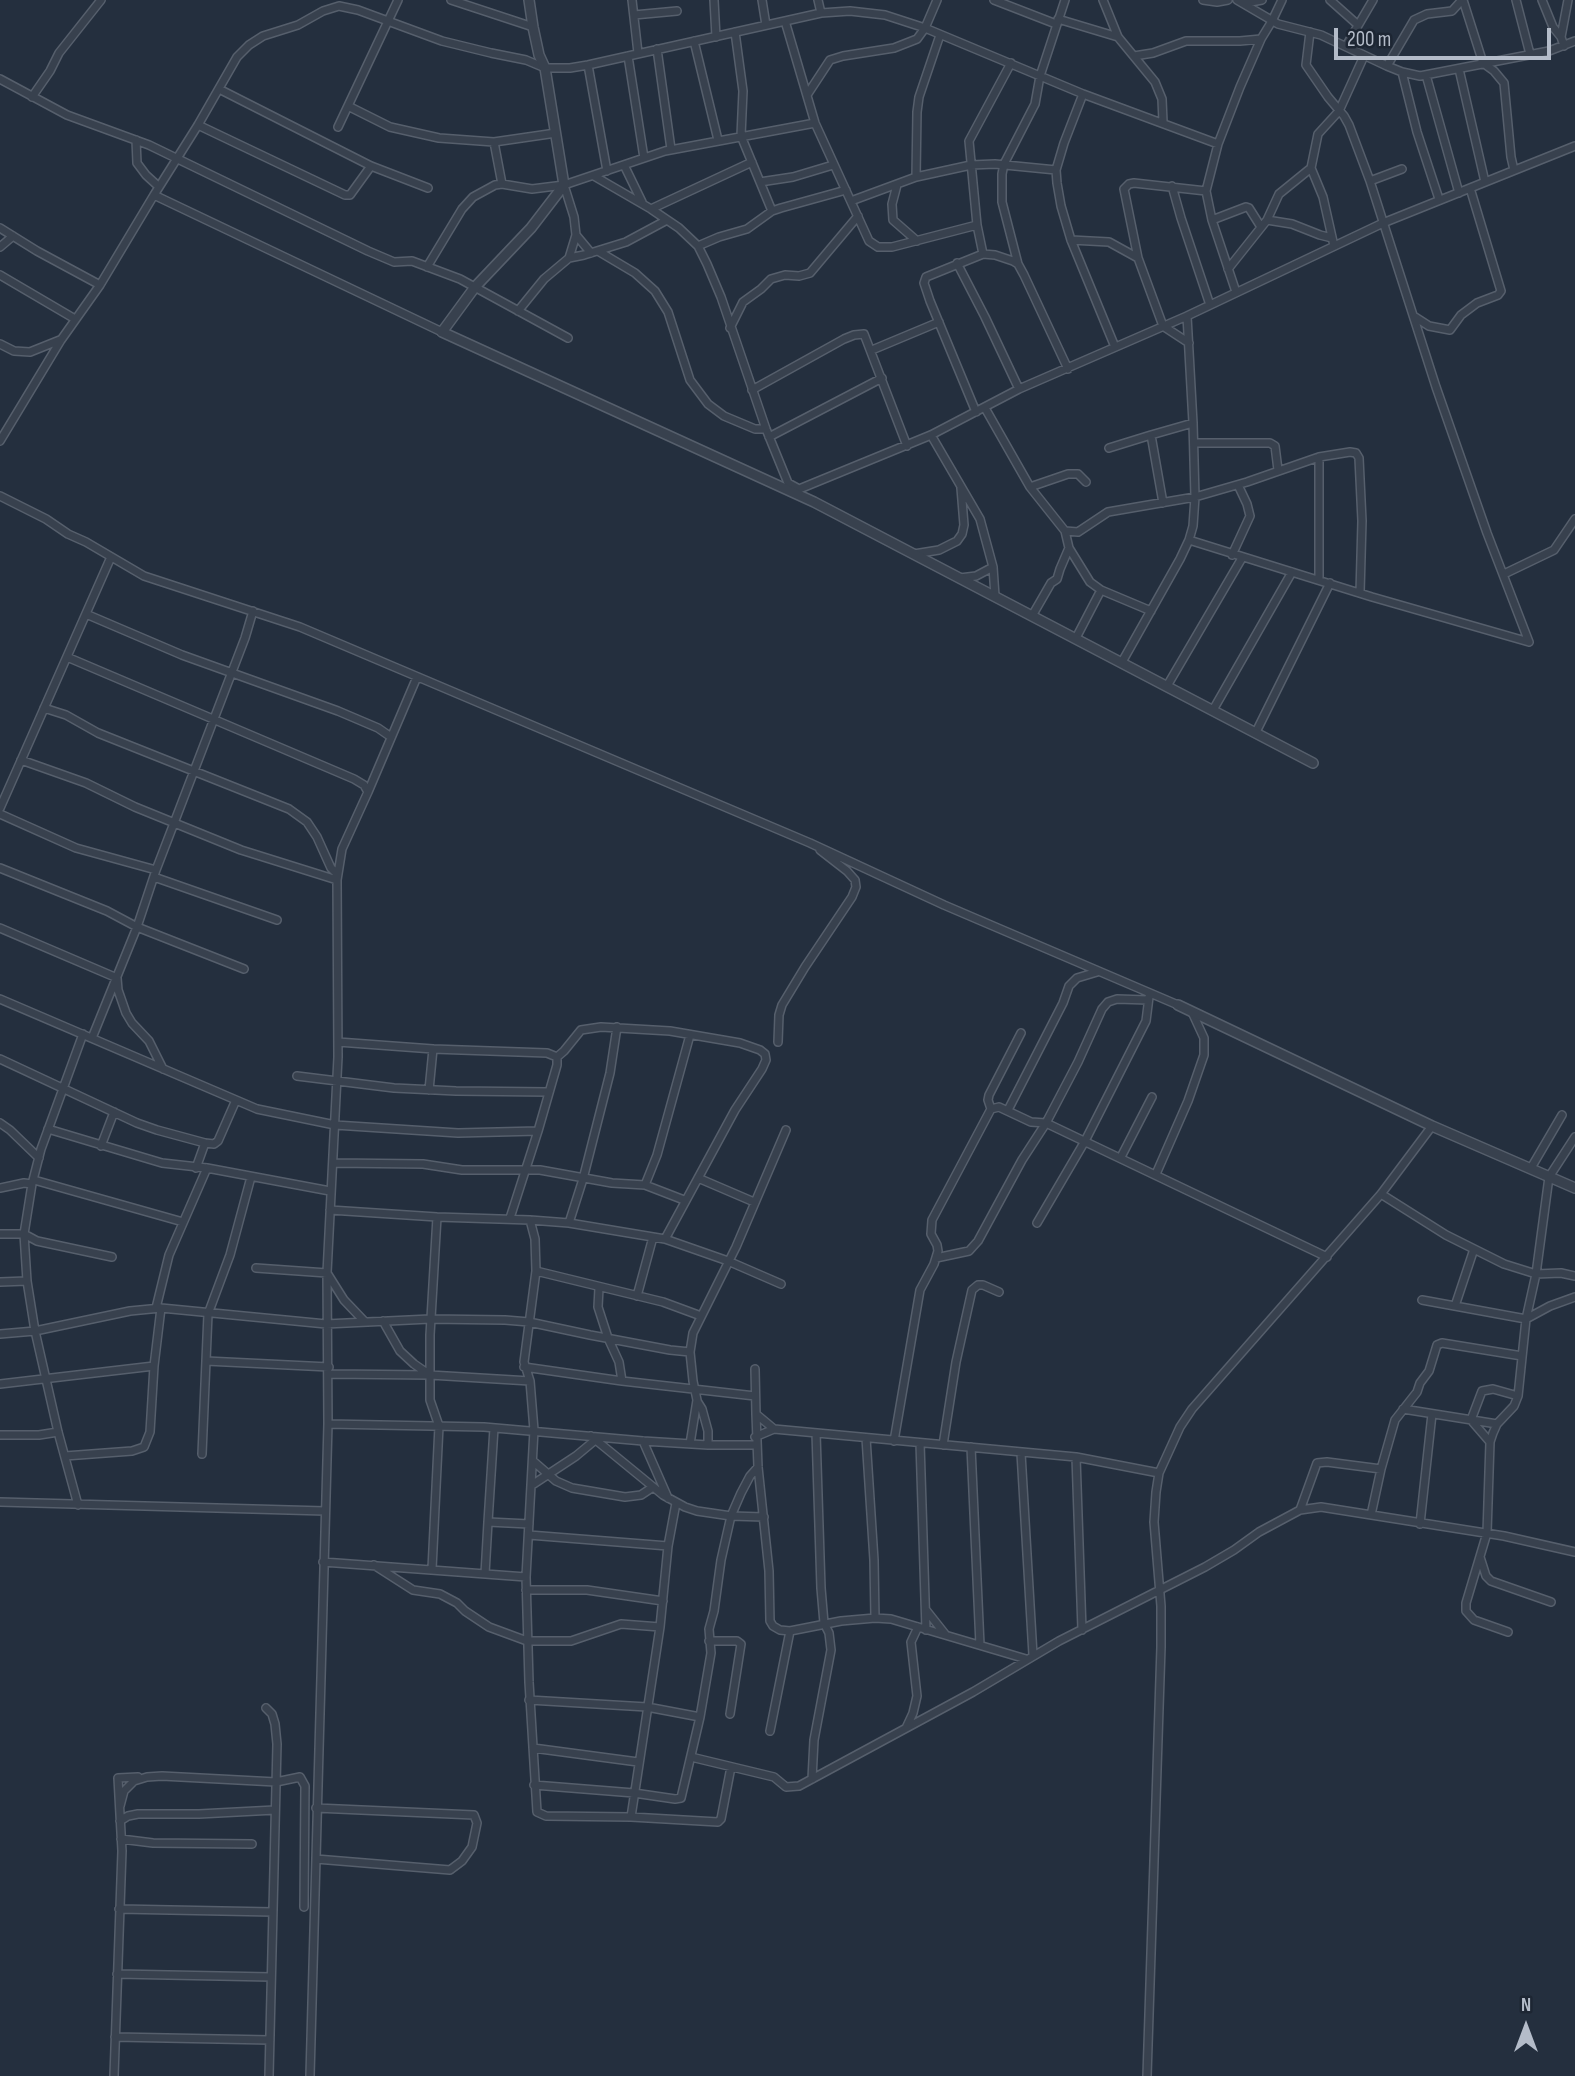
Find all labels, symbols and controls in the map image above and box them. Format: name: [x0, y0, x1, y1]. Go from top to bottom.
scale bar: [1337, 14, 1554, 58]
text: 200 m: [1347, 27, 1391, 52]
north arrow: [1491, 1992, 1561, 2062]
text: N: [1521, 1994, 1531, 2017]

